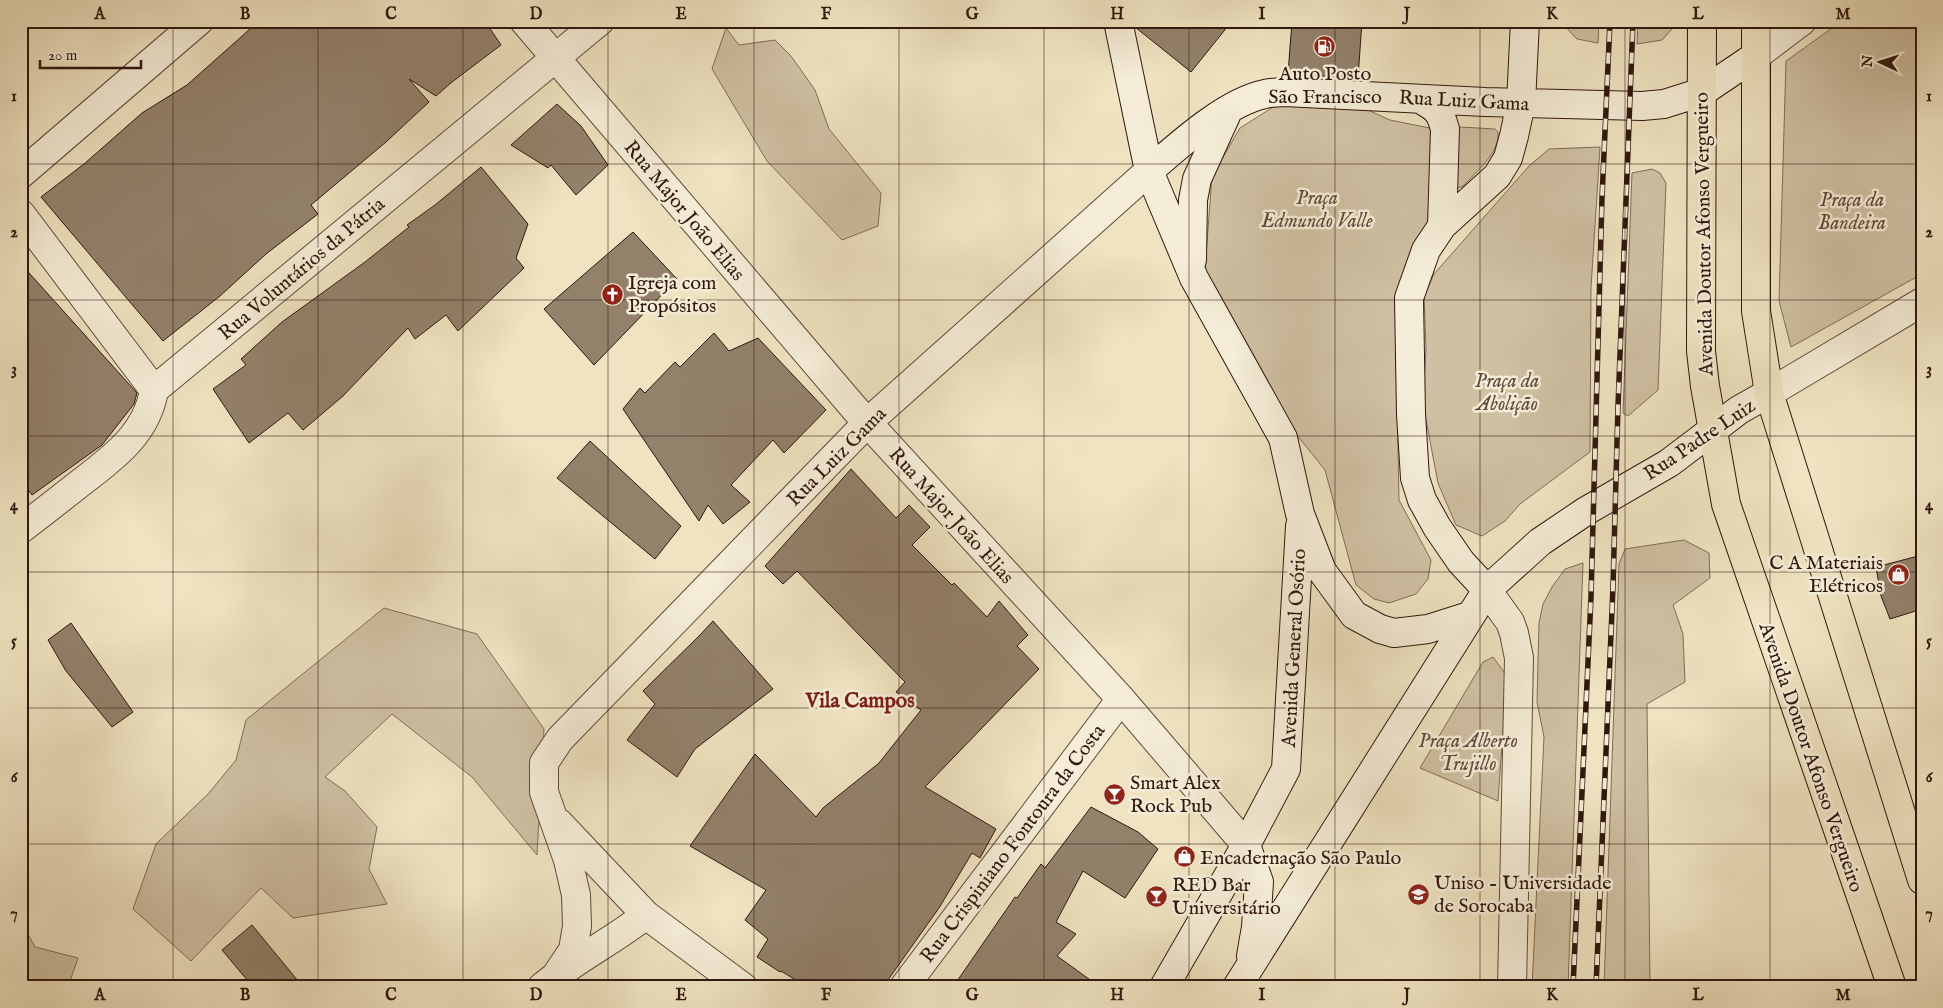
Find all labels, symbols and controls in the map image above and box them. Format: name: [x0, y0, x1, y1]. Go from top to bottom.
text: A: [94, 5, 107, 25]
text: B: [240, 5, 251, 25]
text: C: [385, 5, 397, 25]
text: D: [530, 5, 543, 25]
text: E: [675, 5, 687, 25]
text: F: [821, 5, 832, 25]
text: G: [966, 5, 979, 25]
text: H: [1110, 5, 1124, 25]
text: I: [1259, 5, 1266, 25]
text: J: [1402, 5, 1411, 25]
text: K: [1546, 5, 1559, 25]
text: L: [1692, 5, 1704, 25]
text: M: [1835, 5, 1851, 25]
fuel station icon: Auto Posto São Francisco: [1313, 35, 1337, 59]
scale bar: [40, 38, 141, 70]
north arrow: [1856, 38, 1906, 88]
text: 20 m: [48, 46, 78, 65]
text: N: [1859, 54, 1877, 69]
place label: Auto Posto São Francisco: [1268, 62, 1382, 110]
street label: Rua Luiz Gama: [1398, 86, 1530, 117]
text: 1: [11, 87, 17, 107]
text: 1: [1926, 87, 1932, 107]
street label: Avenida Doutor Afonso Vergueiro: [1690, 92, 1719, 377]
street label: Rua Major João Elias: [618, 136, 750, 286]
park label: Praça Edmundo Valle: [1260, 186, 1373, 234]
park label: Praça da Bandeira: [1818, 188, 1886, 236]
street label: Rua Voluntários da Pátria: [214, 192, 391, 346]
text: 2: [10, 223, 18, 243]
text: 2: [1925, 223, 1933, 243]
place label: Igreja com Propósitos: [628, 271, 717, 319]
church icon: Igreja com Propósitos: [600, 282, 624, 306]
text: 3: [11, 360, 17, 380]
text: 3: [1926, 360, 1932, 380]
park label: Praça da Abolição: [1474, 369, 1539, 417]
street label: Rua Padre Luiz: [1639, 394, 1760, 487]
street label: Rua Luiz Gama: [782, 402, 892, 512]
street label: Rua Major João Elias: [883, 442, 1019, 590]
text: 4: [10, 496, 19, 516]
text: 4: [1925, 496, 1934, 516]
street label: Avenida General Osório: [1277, 548, 1312, 749]
place label: C A Materiais Elétricos: [1769, 551, 1883, 599]
shop icon: C A Materiais Elétricos: [1887, 562, 1911, 586]
street label: Avenida Doutor Afonso Vergueiro: [1752, 618, 1869, 896]
text: 5: [11, 632, 17, 652]
text: 5: [1926, 632, 1932, 652]
district label: Vila Campos: [804, 688, 915, 715]
street label: Rua Crispiniano Fontoura da Costa: [915, 719, 1111, 968]
park label: Praça Alberto Trujillo: [1418, 729, 1518, 777]
text: 6: [11, 768, 19, 788]
text: 6: [1926, 768, 1934, 788]
place label: Smart Alex Rock Pub: [1130, 771, 1221, 819]
bar icon: Smart Alex Rock Pub: [1102, 782, 1126, 806]
shop icon: Encadernação São Paulo: [1172, 845, 1196, 869]
place label: Encadernação São Paulo: [1200, 846, 1401, 871]
place label: Uniso - Universidade de Sorocaba: [1434, 871, 1611, 919]
place label: RED Bar Universitário: [1172, 873, 1281, 921]
school or university icon: Uniso - Universidade de Sorocaba: [1406, 882, 1430, 906]
bar icon: RED Bar Universitário: [1144, 884, 1168, 908]
text: 7: [10, 904, 18, 924]
text: 7: [1925, 904, 1933, 924]
text: A: [94, 986, 107, 1006]
text: B: [240, 986, 251, 1006]
text: C: [385, 986, 397, 1006]
text: D: [530, 986, 543, 1006]
text: E: [675, 986, 687, 1006]
text: F: [821, 986, 832, 1006]
text: G: [966, 986, 979, 1006]
text: H: [1110, 986, 1124, 1006]
text: I: [1259, 986, 1266, 1006]
text: J: [1402, 986, 1411, 1006]
text: K: [1546, 986, 1559, 1006]
text: L: [1692, 986, 1704, 1006]
text: M: [1835, 986, 1851, 1006]

